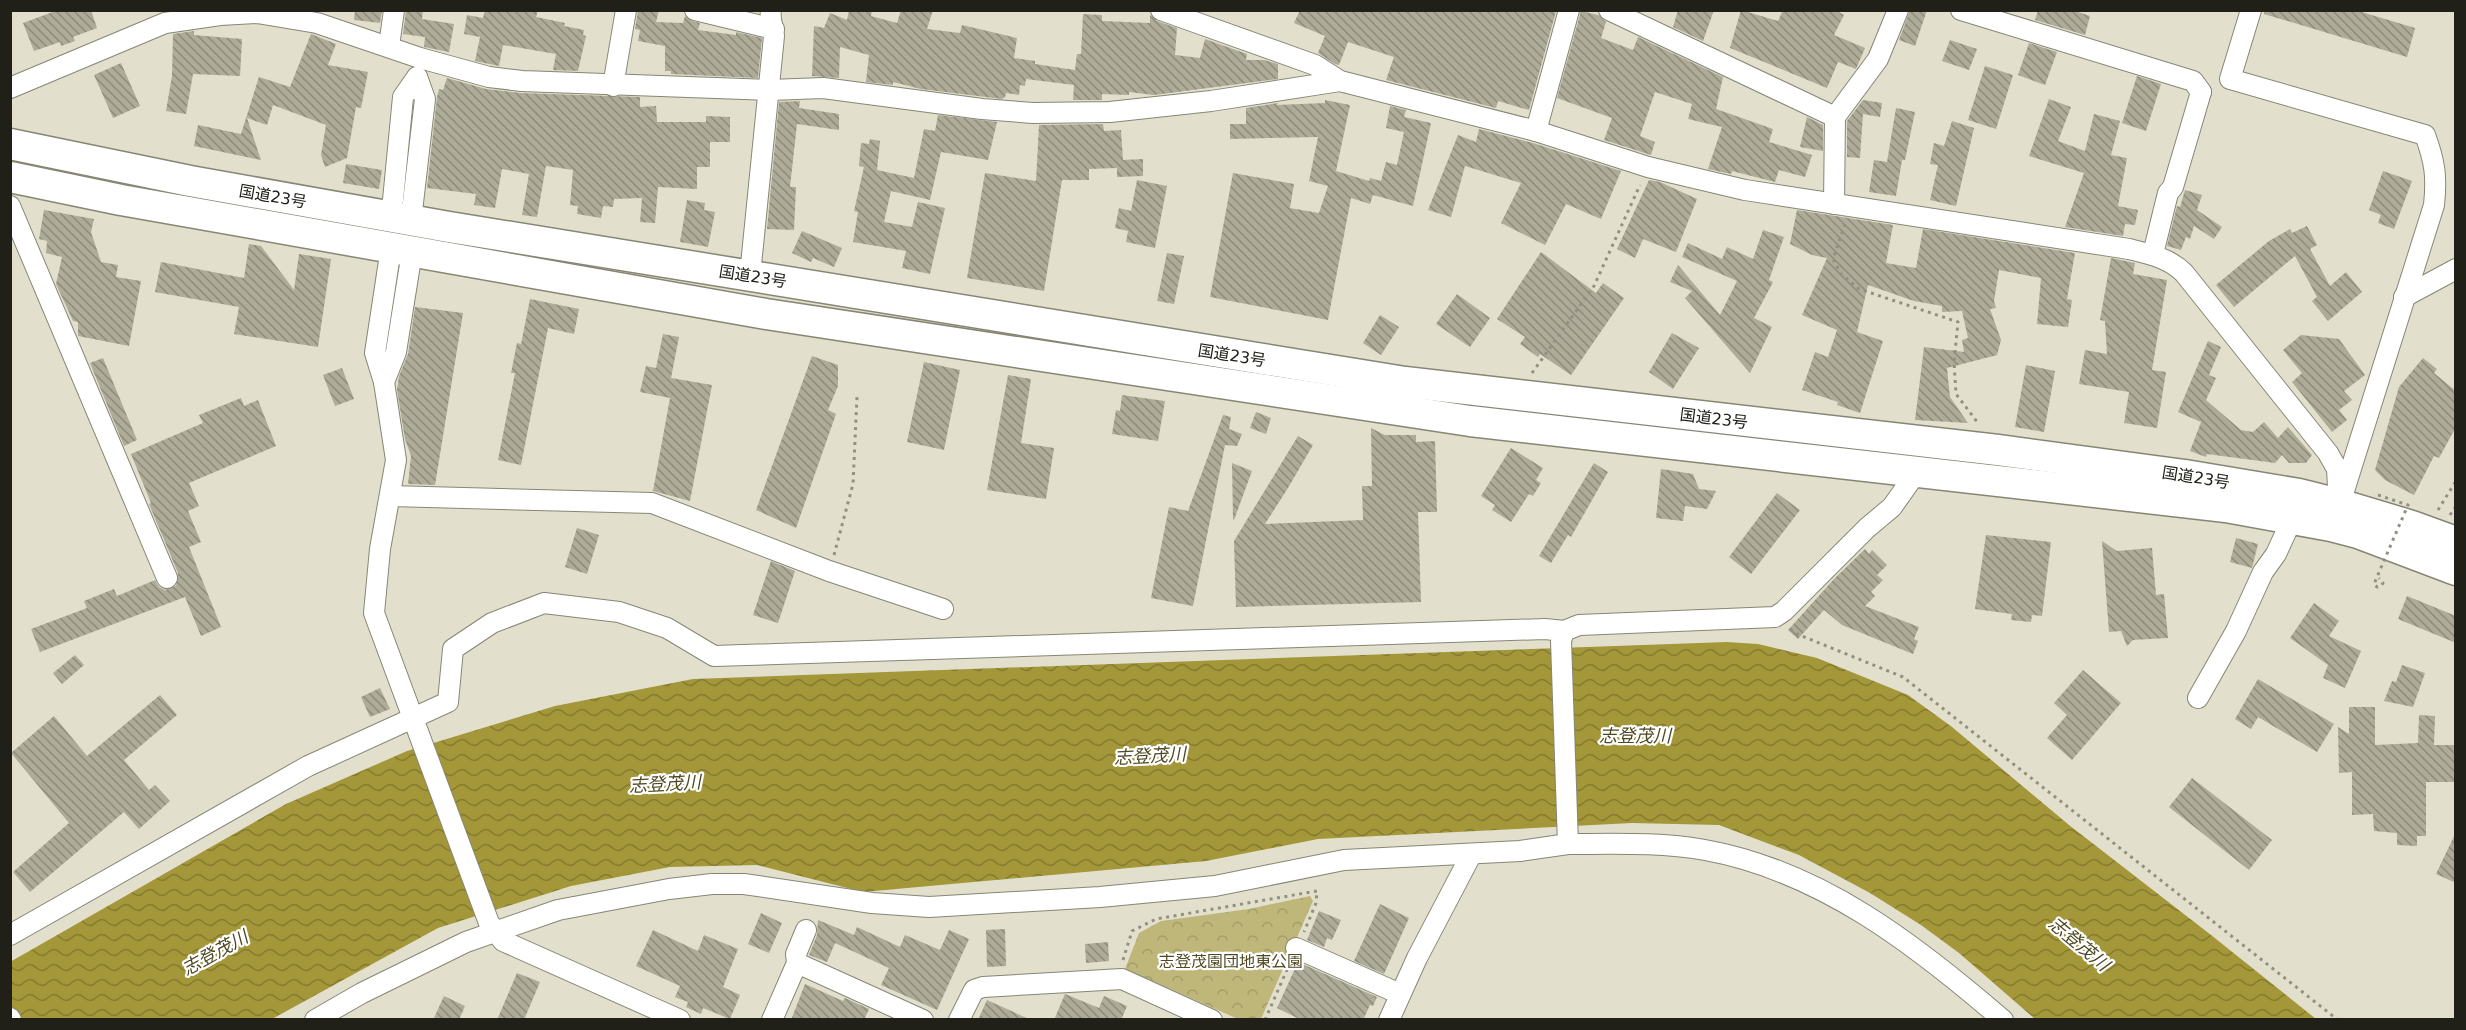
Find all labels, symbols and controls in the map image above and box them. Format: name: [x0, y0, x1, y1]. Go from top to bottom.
street label: 国道23号: [238, 181, 308, 212]
street label: 国道23号: [718, 262, 788, 291]
street label: 国道23号: [1197, 341, 1267, 370]
street label: 国道23号: [1679, 405, 1749, 432]
street label: 国道23号: [2161, 463, 2231, 492]
water label: 志登茂川: [1599, 725, 1673, 746]
water label: 志登茂川: [1113, 743, 1188, 768]
water label: 志登茂川: [628, 771, 703, 796]
water label: 志登茂川: [2045, 912, 2115, 976]
water label: 志登茂川: [178, 925, 253, 979]
park label: 志登茂園団地東公園: [1159, 952, 1303, 971]

